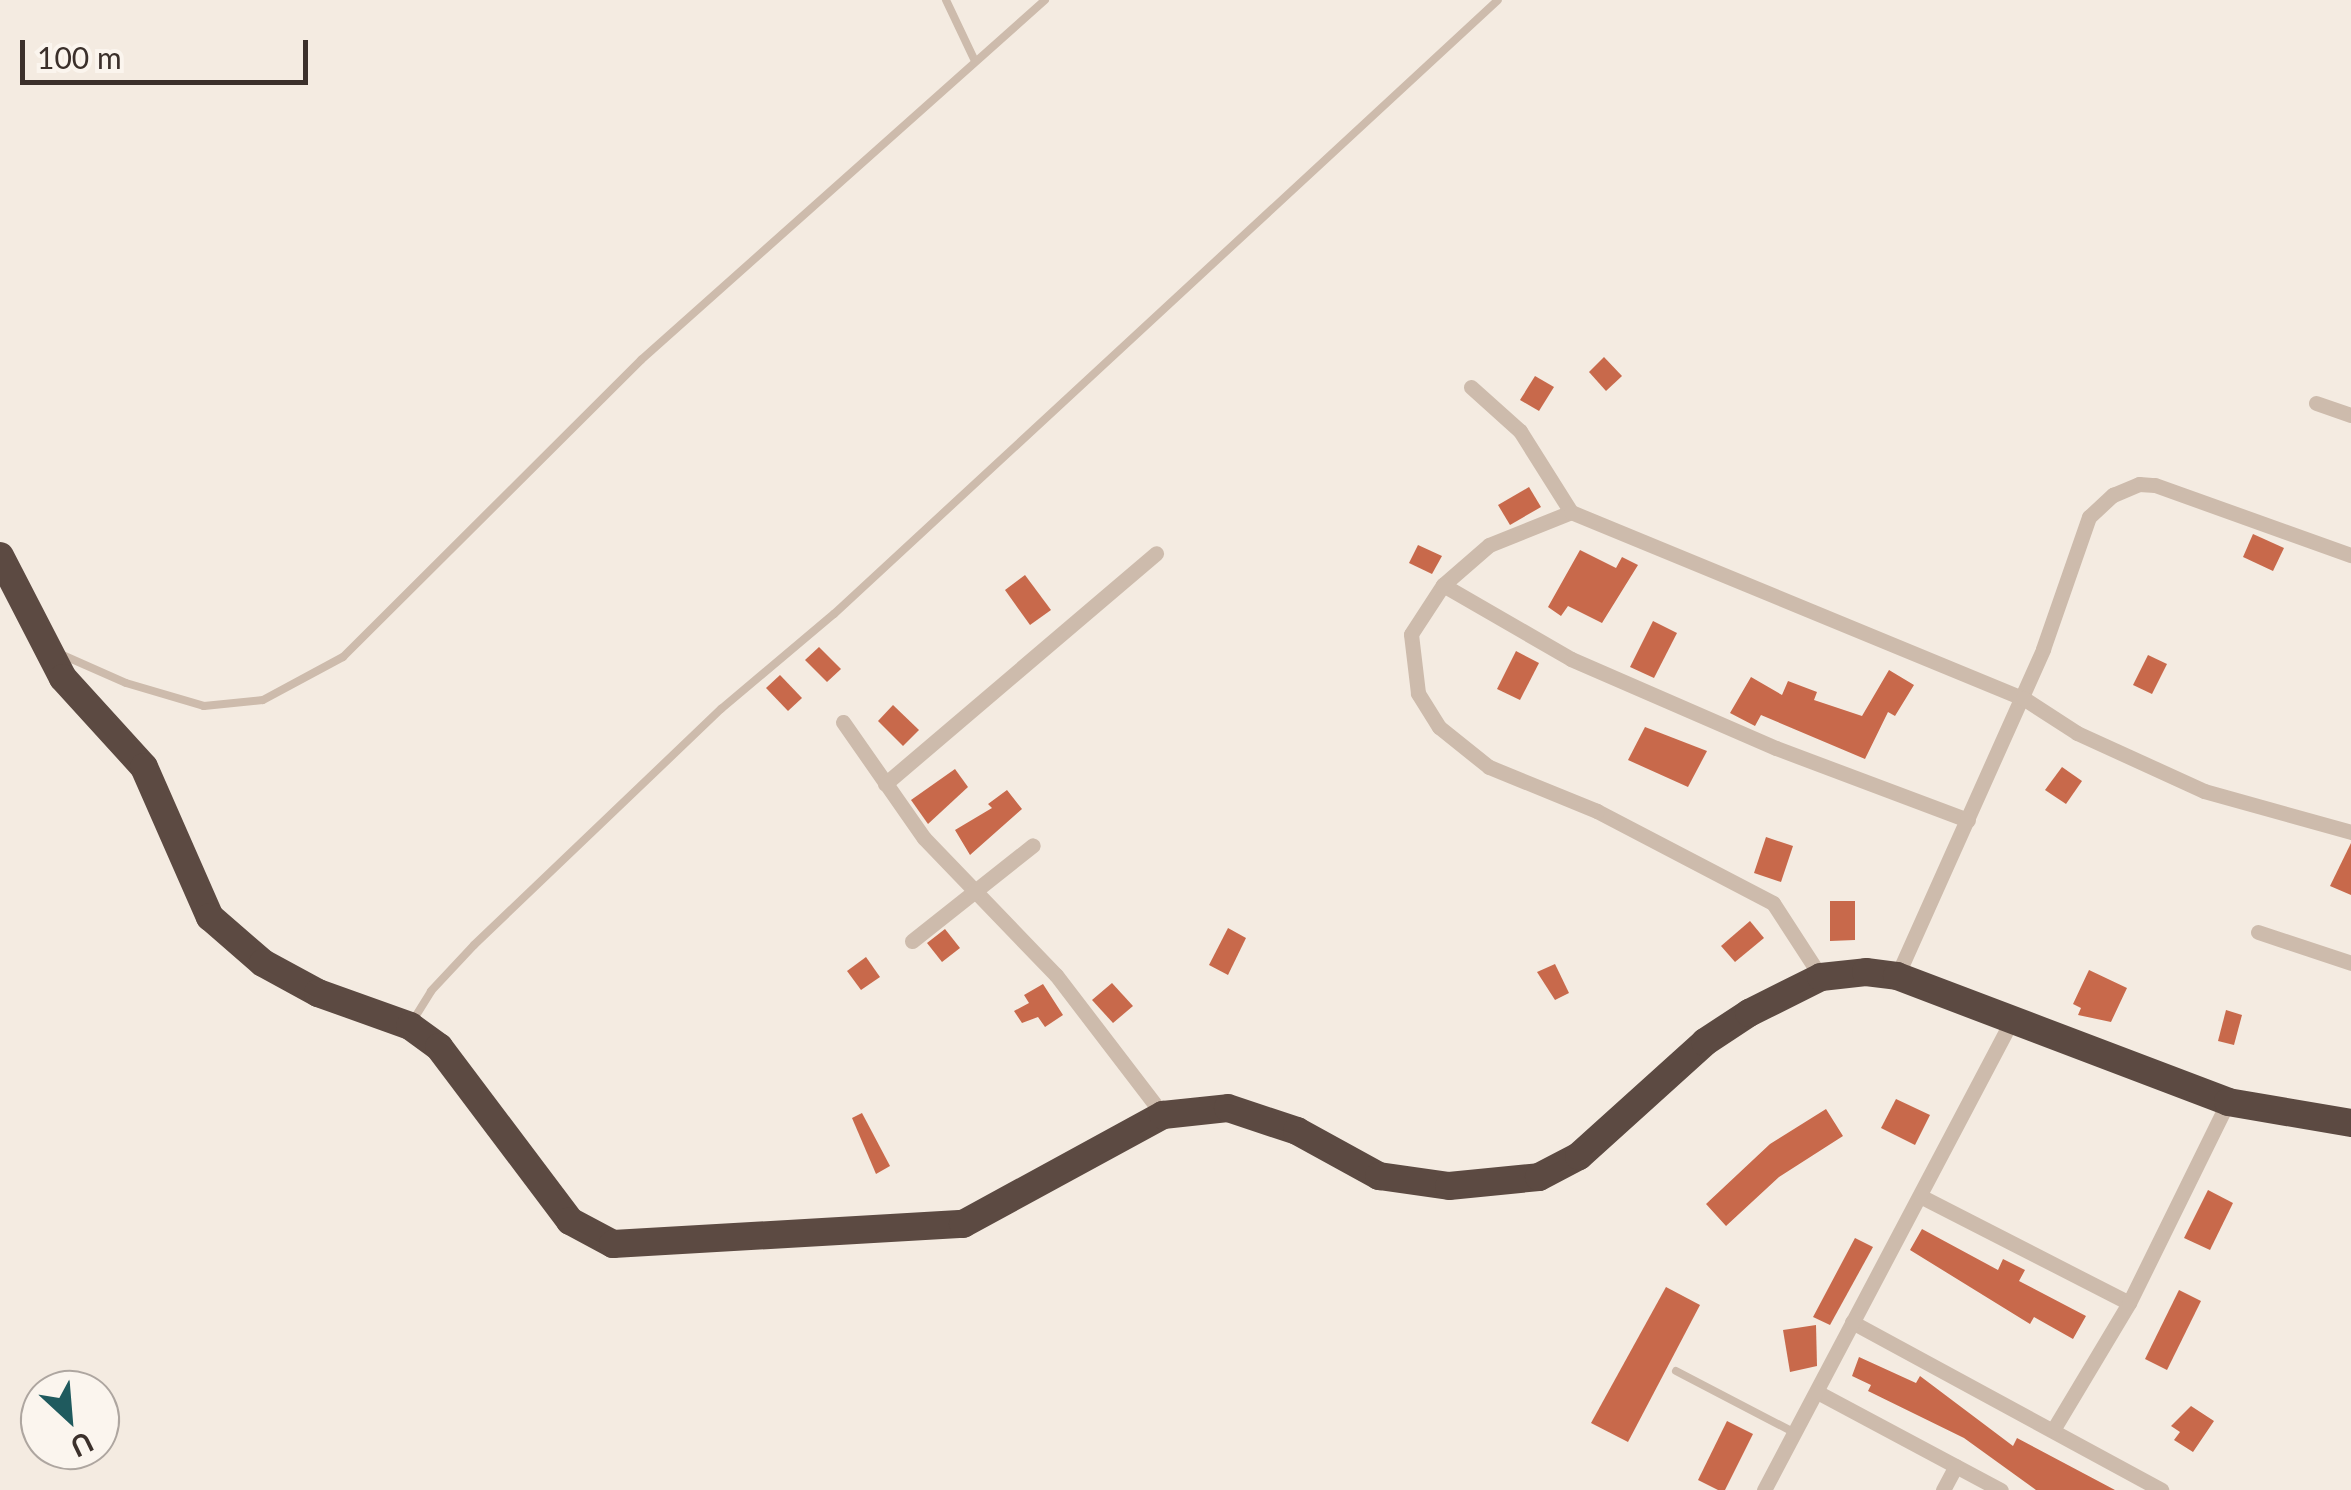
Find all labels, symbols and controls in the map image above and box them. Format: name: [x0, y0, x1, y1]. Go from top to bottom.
scale bar: [25, 20, 312, 82]
text: 100 m: [37, 39, 122, 75]
north arrow: [20, 1370, 120, 1470]
text: U: [65, 1425, 99, 1465]

